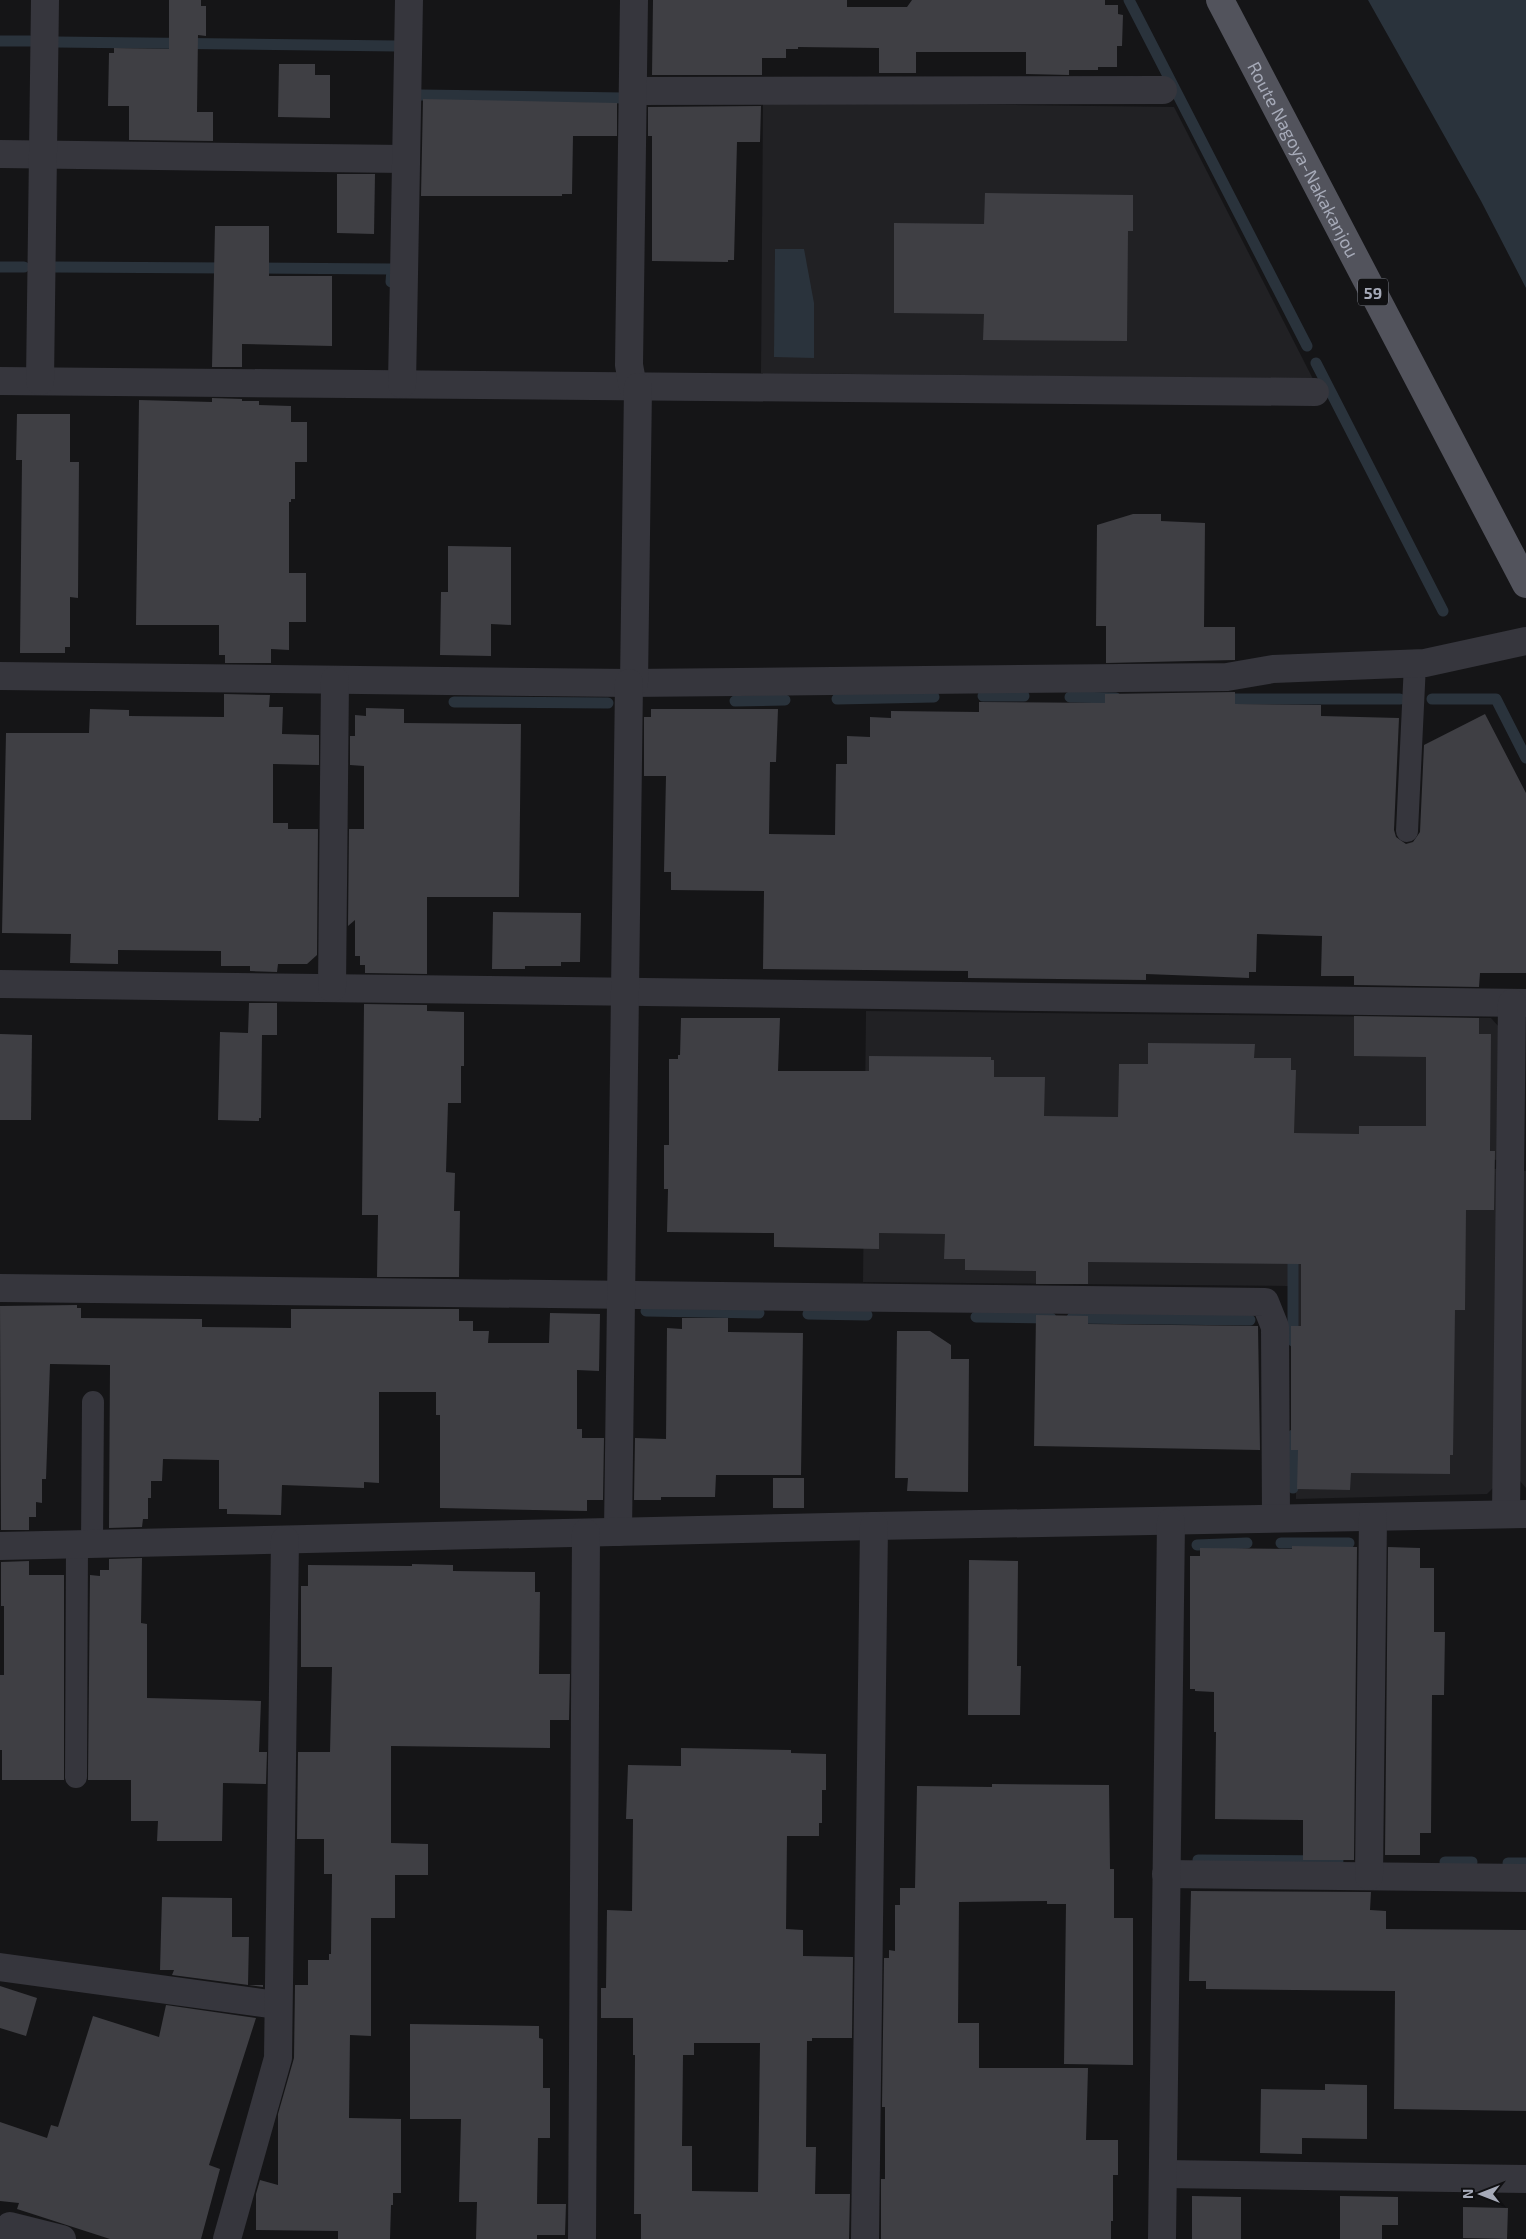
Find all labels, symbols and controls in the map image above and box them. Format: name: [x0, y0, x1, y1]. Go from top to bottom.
street label: Route Nagoya-Nakakanjou: [1243, 58, 1364, 261]
road number: 59: [1358, 278, 1388, 306]
north arrow: [1456, 2169, 1506, 2219]
text: N: [1459, 2189, 1476, 2199]

